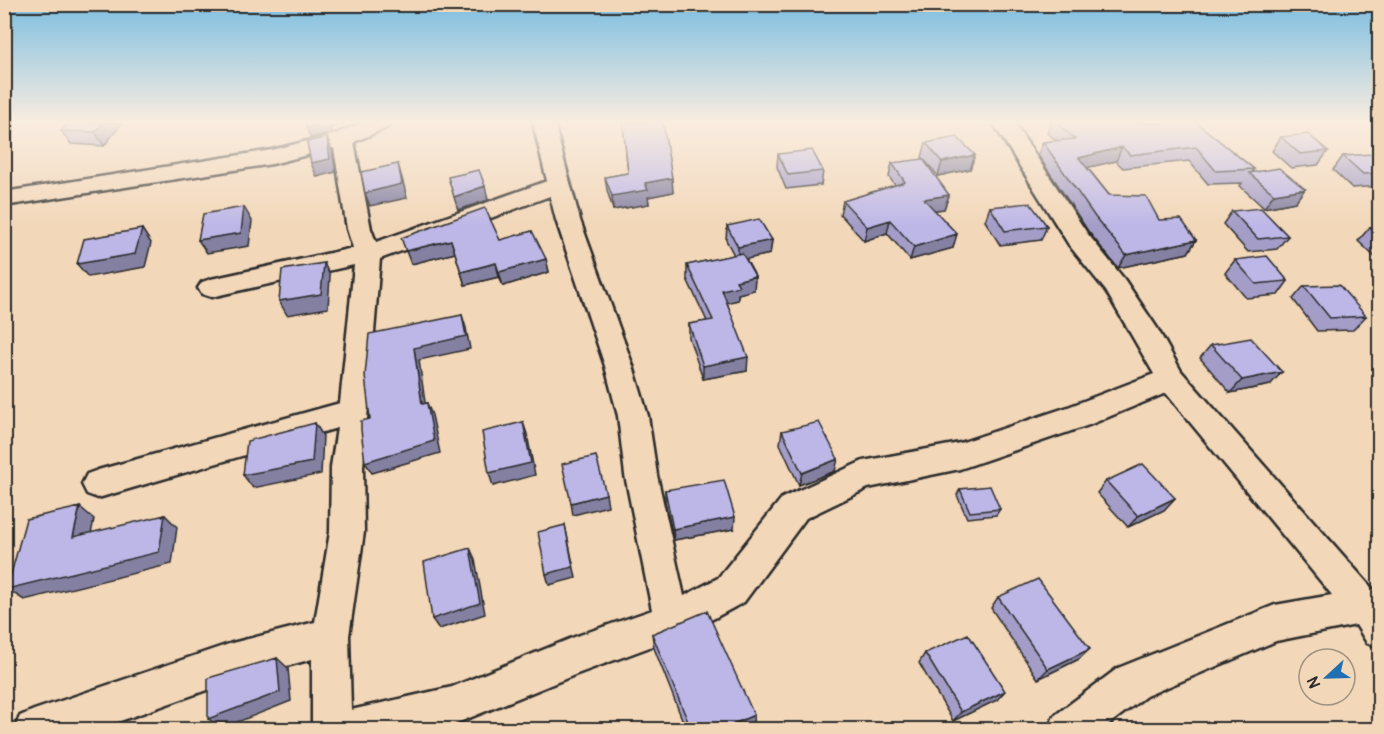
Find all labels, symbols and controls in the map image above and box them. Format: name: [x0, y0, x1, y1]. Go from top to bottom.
north arrow: [1297, 647, 1357, 707]
text: N: [1303, 673, 1325, 691]

